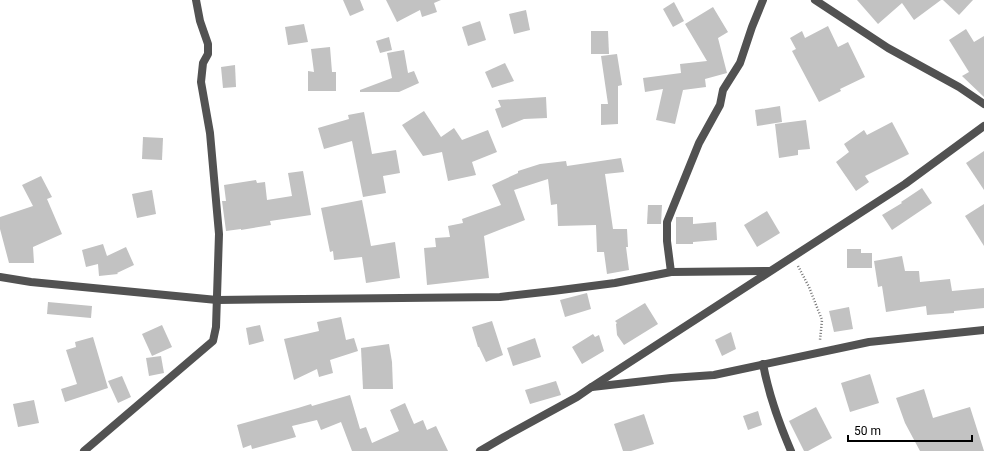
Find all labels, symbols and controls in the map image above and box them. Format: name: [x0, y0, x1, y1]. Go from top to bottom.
scale bar: [848, 417, 972, 443]
text: 50 m: [854, 424, 881, 438]

